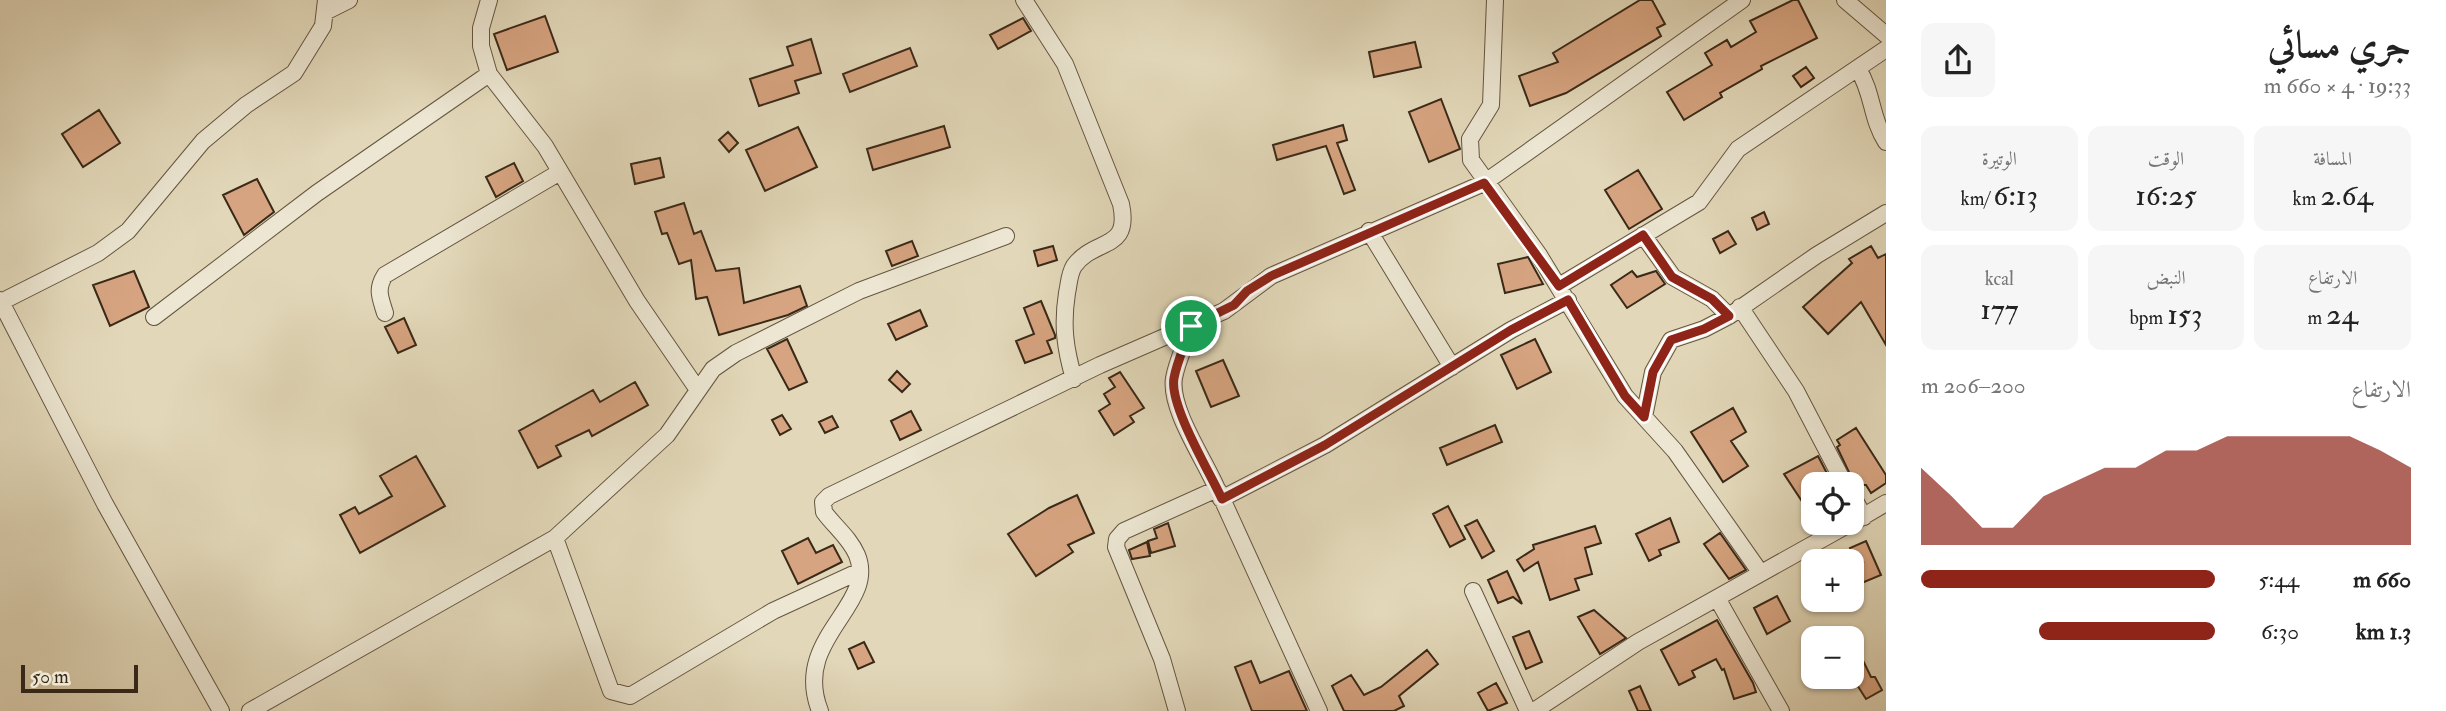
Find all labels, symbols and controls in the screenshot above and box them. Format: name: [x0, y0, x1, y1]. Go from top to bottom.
text: جري مسائي: [2268, 21, 2411, 69]
button: share: [1921, 23, 1995, 97]
text: 19:33 · 4 × 660 m: [2264, 71, 2411, 100]
text: الوتيرة: [1982, 147, 2017, 171]
text: الوقت: [2148, 147, 2184, 171]
text: المسافة: [2313, 147, 2352, 171]
text: 6:13: [1993, 177, 2038, 214]
text: 16:25: [2135, 177, 2197, 214]
text: 2.64: [2320, 177, 2373, 214]
text: /km: [1961, 187, 1993, 211]
text: km: [2293, 187, 2320, 211]
text: النبض: [2146, 266, 2186, 290]
text: الارتفاع: [2308, 266, 2357, 290]
text: kcal: [1985, 267, 2014, 291]
text: 177: [1980, 291, 2018, 328]
pin: [1161, 296, 1221, 356]
text: 153: [2167, 296, 2203, 333]
text: 24: [2326, 296, 2358, 333]
text: bpm: [2130, 306, 2167, 330]
text: m: [2308, 306, 2326, 330]
icon: arrive: [1172, 307, 1210, 345]
text: 200–206 m: [1921, 371, 2026, 400]
text: الارتفاع: [2351, 375, 2411, 404]
map controls: [1801, 472, 1864, 689]
button: locate: [1801, 472, 1864, 535]
button: +: [1801, 549, 1864, 612]
text: 5:44: [2258, 565, 2299, 594]
text: 660 m: [2353, 565, 2411, 594]
text: 6:30: [2261, 617, 2299, 646]
text: 1.3 km: [2356, 617, 2411, 646]
button: −: [1801, 626, 1864, 689]
scale bar: [21, 662, 138, 694]
text: 50 m: [32, 665, 69, 689]

